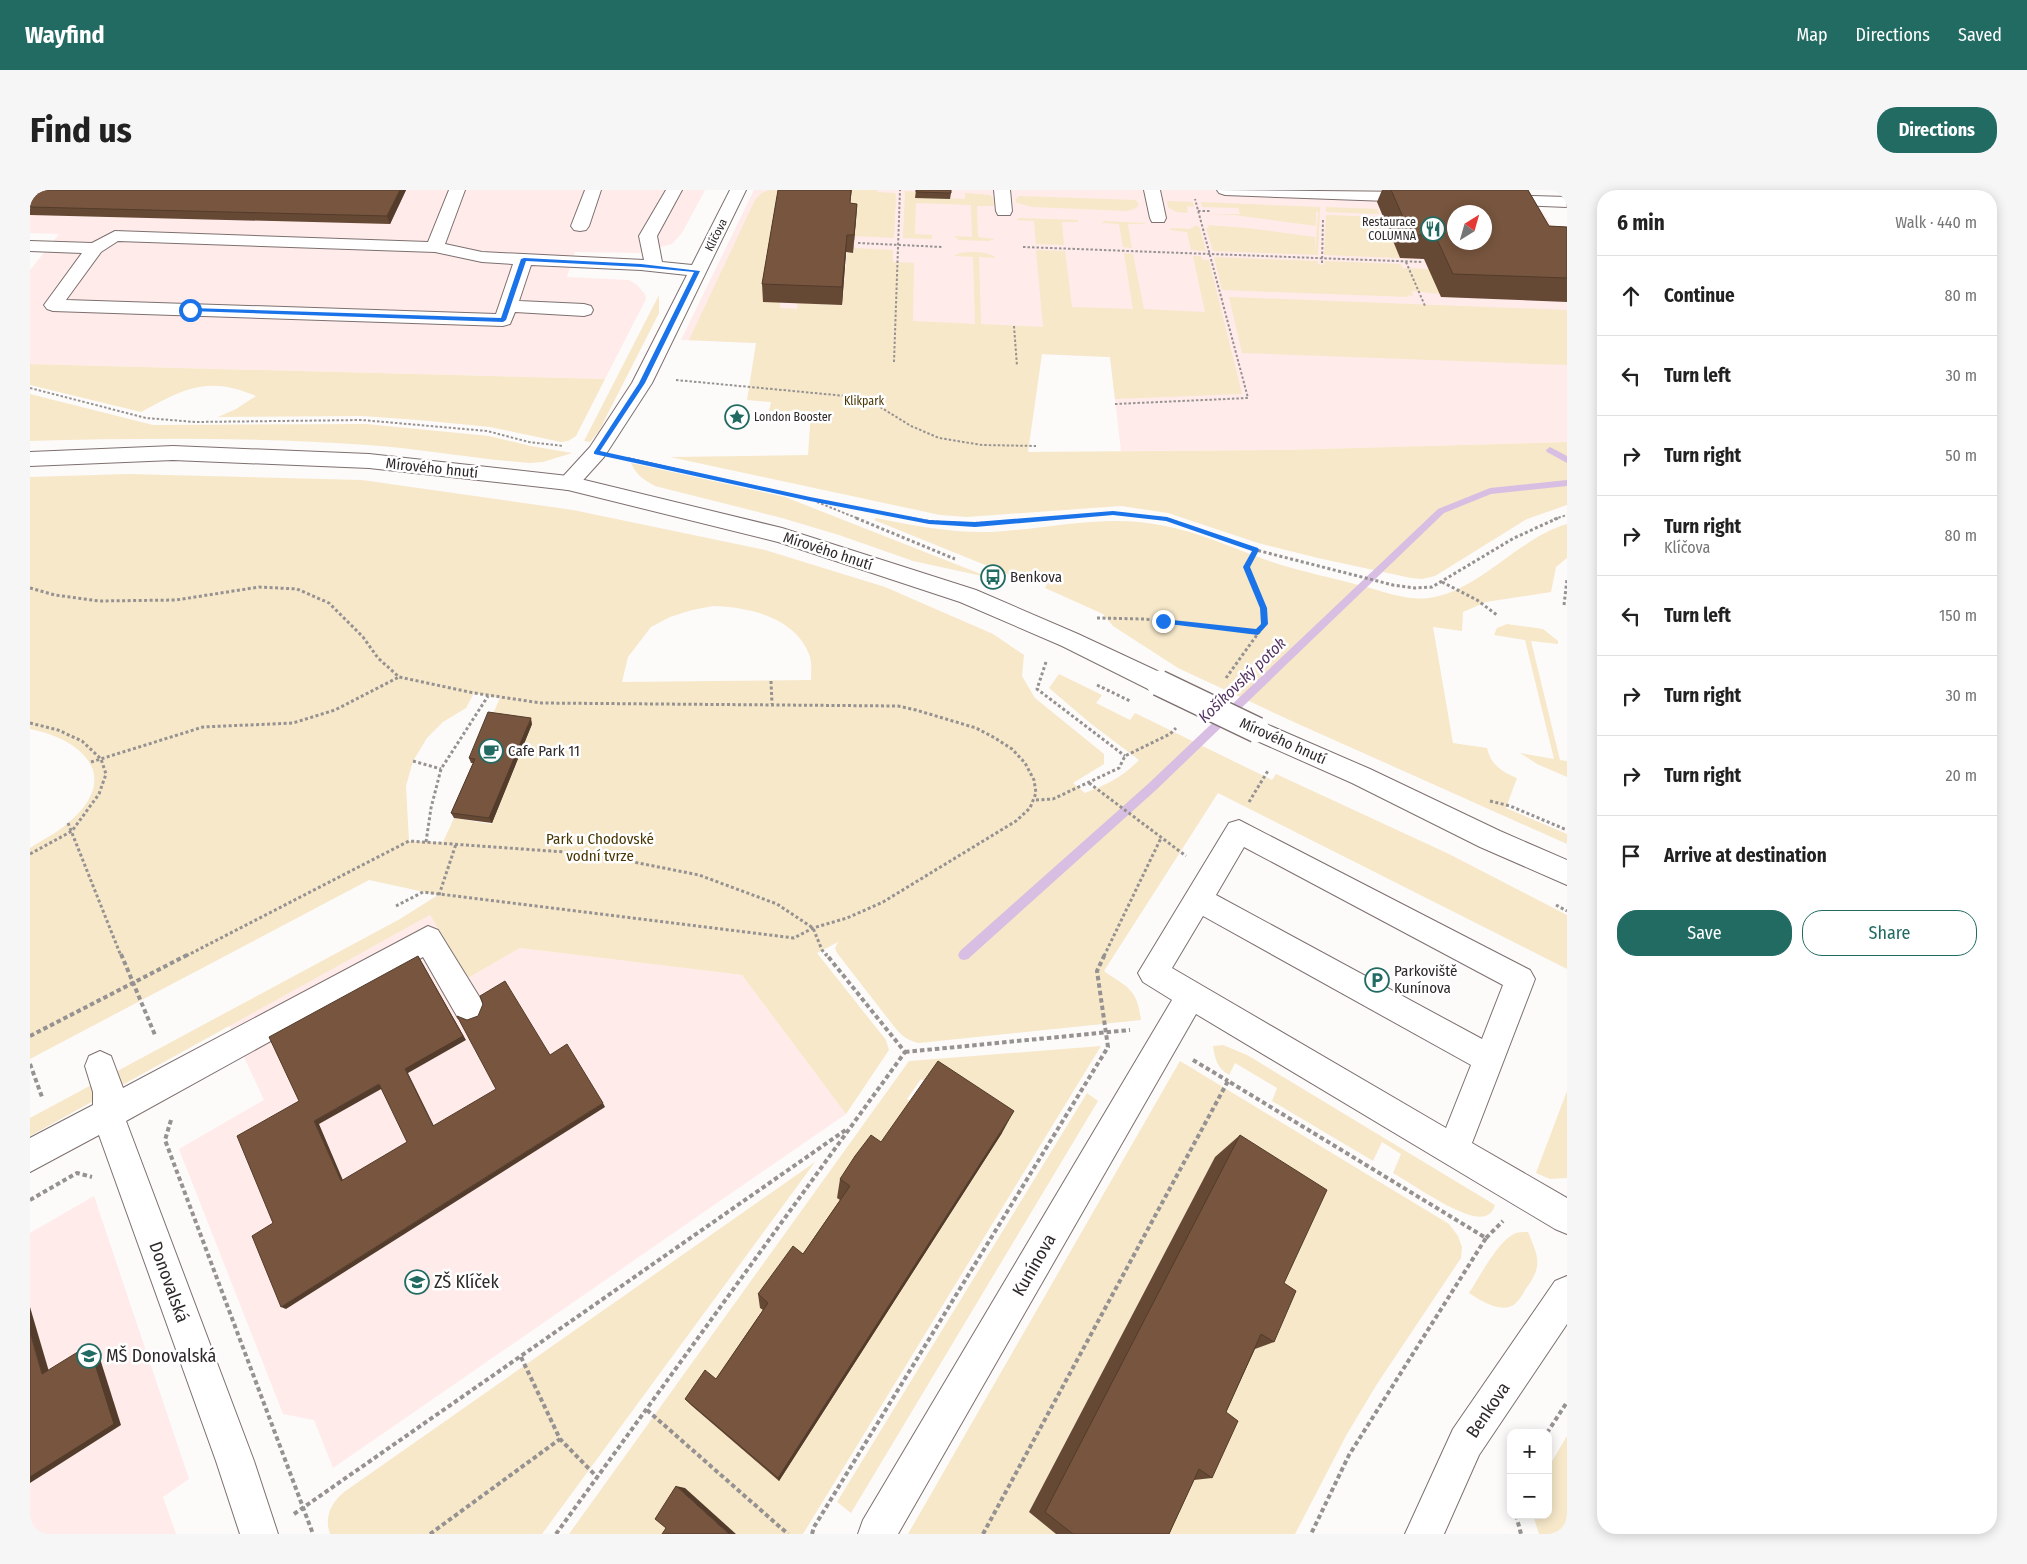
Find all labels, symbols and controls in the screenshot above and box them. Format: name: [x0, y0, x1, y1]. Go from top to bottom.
text: Wayfind: [25, 21, 105, 49]
text: Map: [1796, 24, 1828, 46]
text: Directions: [1856, 24, 1930, 46]
text: Saved: [1958, 24, 2002, 46]
button: Directions: [1877, 107, 1997, 153]
text: Find us: [30, 109, 132, 151]
north arrow: [1447, 205, 1492, 250]
text: 6 min: [1617, 210, 1665, 236]
text: Walk · 440 m: [1895, 213, 1977, 232]
place label: Restaurace COLUMNA: [1362, 215, 1417, 243]
street label: Klíčova: [702, 216, 730, 254]
restaurant icon: Restaurace COLUMNA: [1420, 216, 1446, 242]
icon: ahead: [1617, 282, 1645, 310]
text: Continue: [1664, 284, 1735, 307]
text: 80 m: [1945, 286, 1977, 305]
route start: [179, 299, 202, 322]
icon: left: [1617, 362, 1645, 390]
text: Turn left: [1664, 364, 1731, 387]
text: 30 m: [1945, 366, 1977, 385]
park label: Klikpark: [844, 394, 884, 408]
place icon: London Booster: [724, 404, 750, 430]
place label: London Booster: [754, 410, 833, 424]
icon: right: [1617, 442, 1645, 470]
text: Turn right: [1664, 444, 1741, 467]
text: 50 m: [1945, 446, 1977, 465]
street label: Mírového hnutí: [385, 454, 479, 482]
text: Turn right: [1664, 515, 1741, 538]
icon: right: [1617, 522, 1645, 550]
text: 80 m: [1945, 526, 1977, 545]
street label: Mírového hnutí: [781, 528, 875, 574]
text: Klíčova: [1664, 538, 1710, 557]
bus stop icon: Benkova: [980, 564, 1006, 590]
place label: Benkova: [1010, 568, 1062, 586]
icon: left: [1617, 602, 1645, 630]
text: Turn left: [1664, 604, 1731, 627]
text: 150 m: [1939, 606, 1977, 625]
route end: [1152, 610, 1175, 633]
water label: Košíkovský potok: [1194, 633, 1290, 727]
icon: right: [1617, 682, 1645, 710]
text: Turn right: [1664, 684, 1741, 707]
text: 30 m: [1945, 686, 1977, 705]
street label: Mírového hnutí: [1237, 714, 1329, 768]
cafe icon: Cafe Park 11: [478, 738, 504, 764]
place label: Cafe Park 11: [508, 742, 580, 760]
icon: right: [1617, 762, 1645, 790]
text: Turn right: [1664, 764, 1741, 787]
text: 20 m: [1946, 766, 1977, 785]
park label: Park u Chodovské vodní tvrze: [546, 830, 654, 865]
icon: arrive: [1617, 842, 1645, 870]
text: Arrive at destination: [1664, 844, 1827, 867]
button: Save: [1617, 910, 1792, 956]
button: Share: [1802, 910, 1977, 956]
place label: Parkoviště Kunínova: [1394, 962, 1457, 997]
parking icon: Parkoviště Kunínova: [1364, 967, 1390, 993]
street label: Kunínova: [1007, 1230, 1061, 1300]
street label: Donovalská: [144, 1238, 194, 1326]
school or university icon: ZŠ Klíček: [404, 1269, 430, 1295]
place label: ZŠ Klíček: [434, 1271, 499, 1293]
school or university icon: MŠ Donovalská: [76, 1343, 102, 1369]
place label: MŠ Donovalská: [106, 1345, 216, 1367]
street label: Benkova: [1461, 1378, 1515, 1442]
map controls: [1507, 1429, 1552, 1519]
button: +: [1507, 1429, 1552, 1474]
button: −: [1507, 1474, 1552, 1519]

